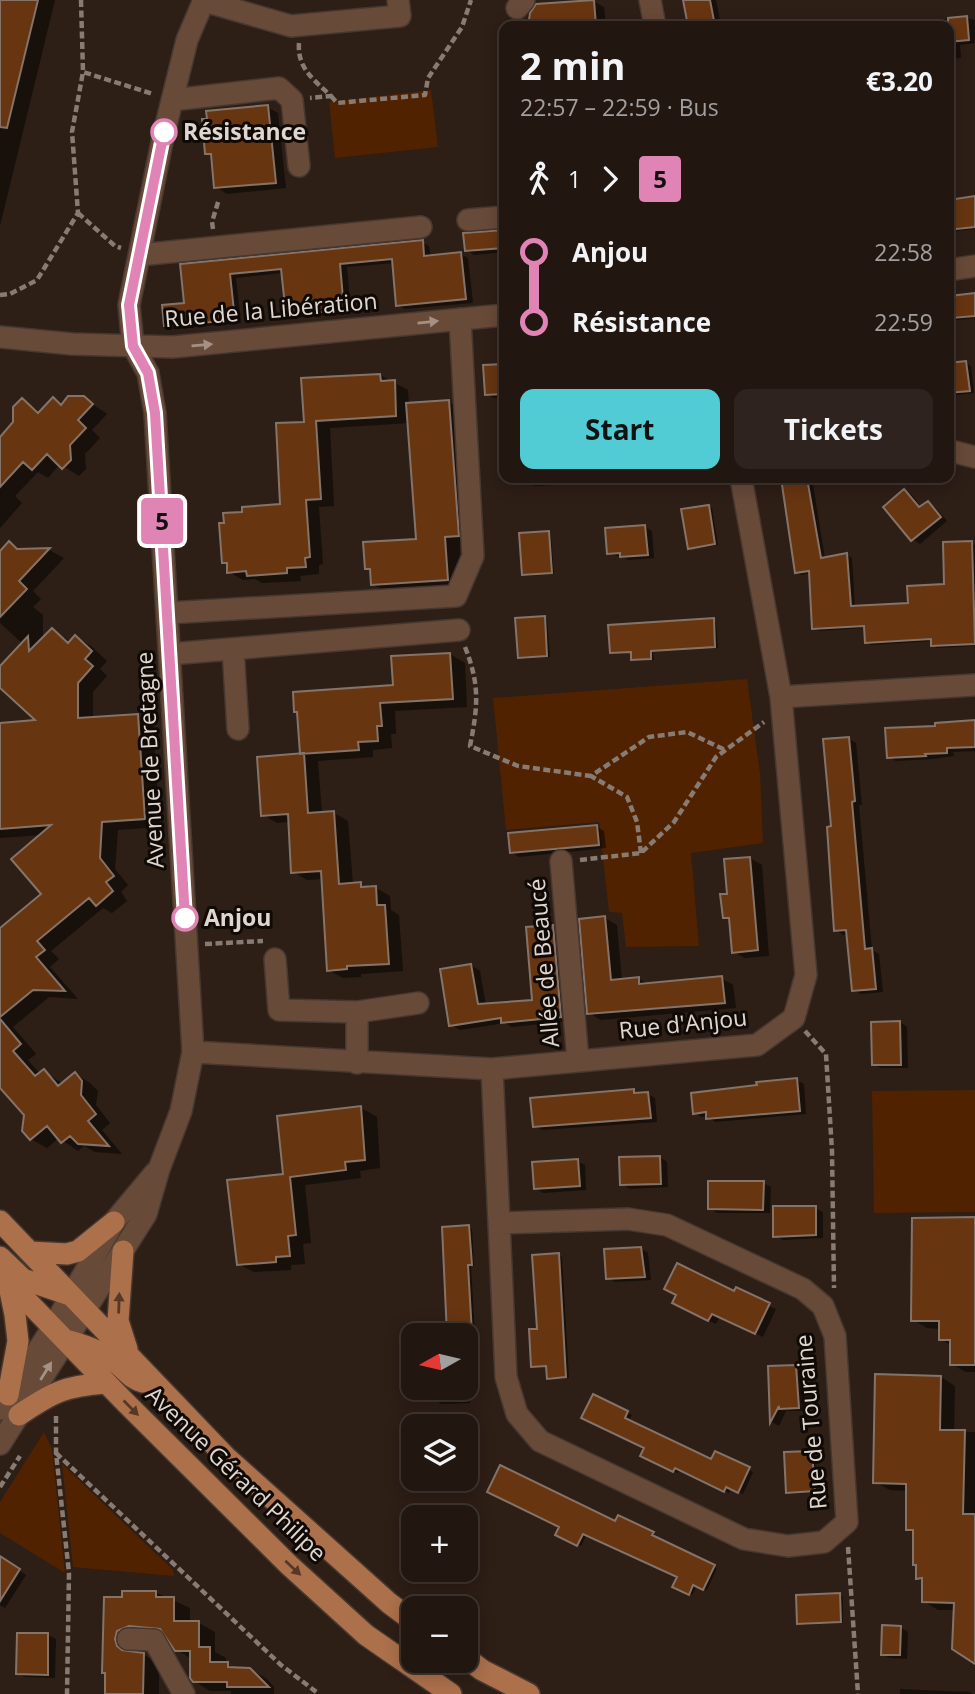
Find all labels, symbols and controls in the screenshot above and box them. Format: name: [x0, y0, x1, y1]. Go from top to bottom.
text: 2 min: [520, 39, 625, 91]
text: €3.20: [866, 63, 933, 99]
text: 22:57 – 22:59 · Bus: [520, 91, 719, 123]
place label: Résistance: [183, 115, 306, 147]
marker: Résistance: [151, 119, 177, 145]
icon: walk: [520, 160, 558, 198]
icon: forward: [591, 160, 629, 198]
text: 5: [653, 162, 667, 195]
text: 1: [568, 163, 581, 195]
text: Anjou: [572, 234, 648, 270]
text: 22:58: [874, 236, 933, 268]
street label: Rue de la Libération: [163, 284, 379, 334]
text: Résistance: [572, 304, 711, 340]
text: 22:59: [874, 306, 933, 338]
one-way arrow: [417, 317, 439, 328]
one-way arrow: [191, 339, 213, 350]
button: Start: [520, 389, 720, 469]
button: Tickets: [734, 389, 933, 469]
line badge: 5: [139, 498, 185, 544]
text: 5: [155, 504, 169, 537]
street label: Avenue de Bretagne: [127, 651, 171, 869]
street label: Allée de Beaucé: [520, 877, 566, 1049]
place label: Anjou: [204, 901, 271, 933]
marker: Anjou: [172, 905, 198, 931]
street label: Rue d'Anjou: [617, 1000, 749, 1046]
one-way arrow: [113, 1292, 124, 1314]
north arrow: [401, 1323, 478, 1400]
map controls: [401, 1323, 478, 1673]
street label: Rue de Touraine: [786, 1333, 834, 1511]
one-way arrow: [40, 1362, 53, 1381]
street label: Avenue Gérard Philipe: [139, 1379, 334, 1568]
one-way arrow: [122, 1400, 139, 1417]
button: layers: [401, 1414, 478, 1491]
button: +: [401, 1505, 478, 1582]
one-way arrow: [284, 1560, 302, 1576]
button: −: [401, 1596, 478, 1673]

